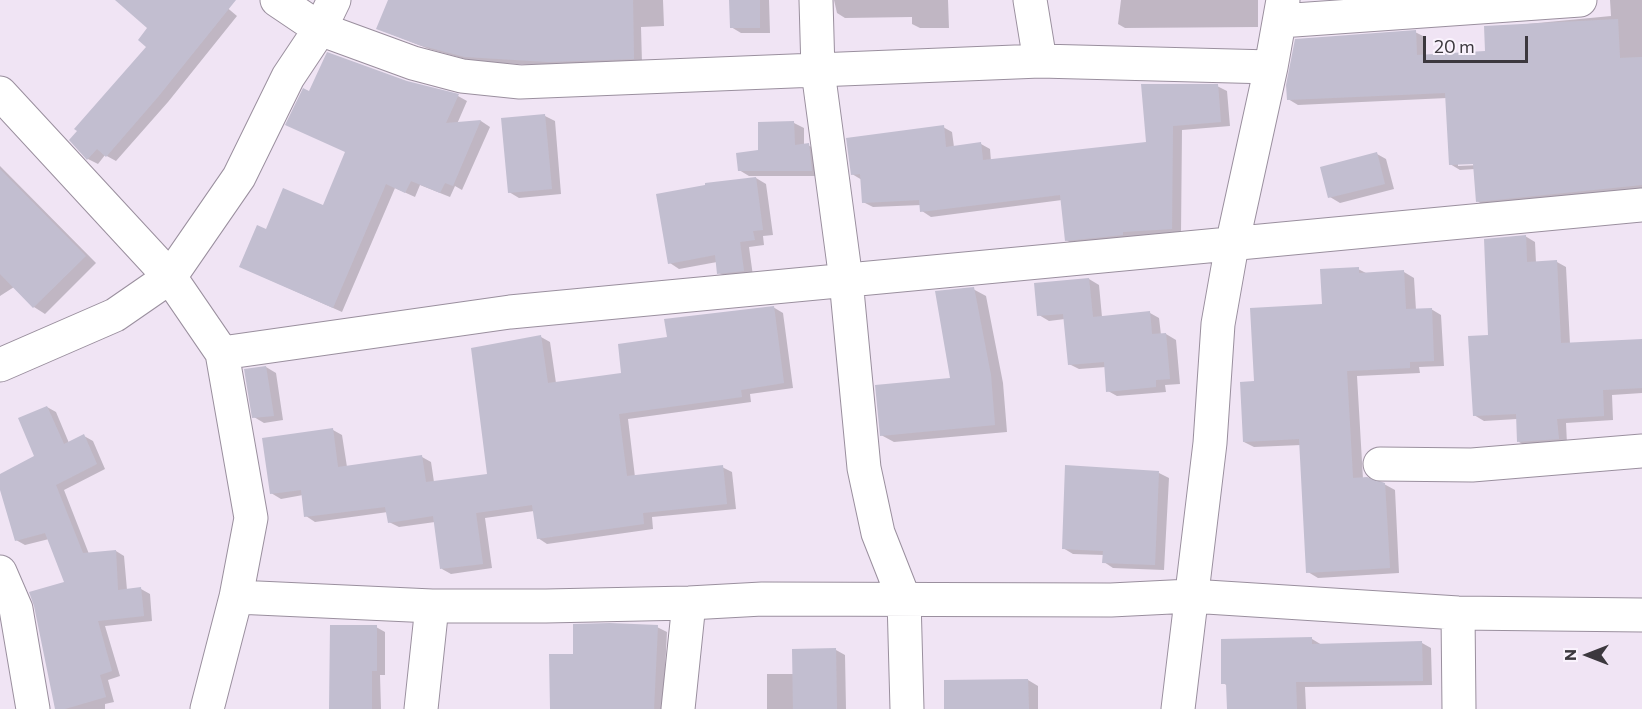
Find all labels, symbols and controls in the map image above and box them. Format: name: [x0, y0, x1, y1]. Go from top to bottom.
scale bar: [1426, 24, 1531, 62]
text: 20 m: [1434, 35, 1475, 57]
north arrow: [1558, 625, 1618, 685]
text: N: [1560, 649, 1579, 661]

